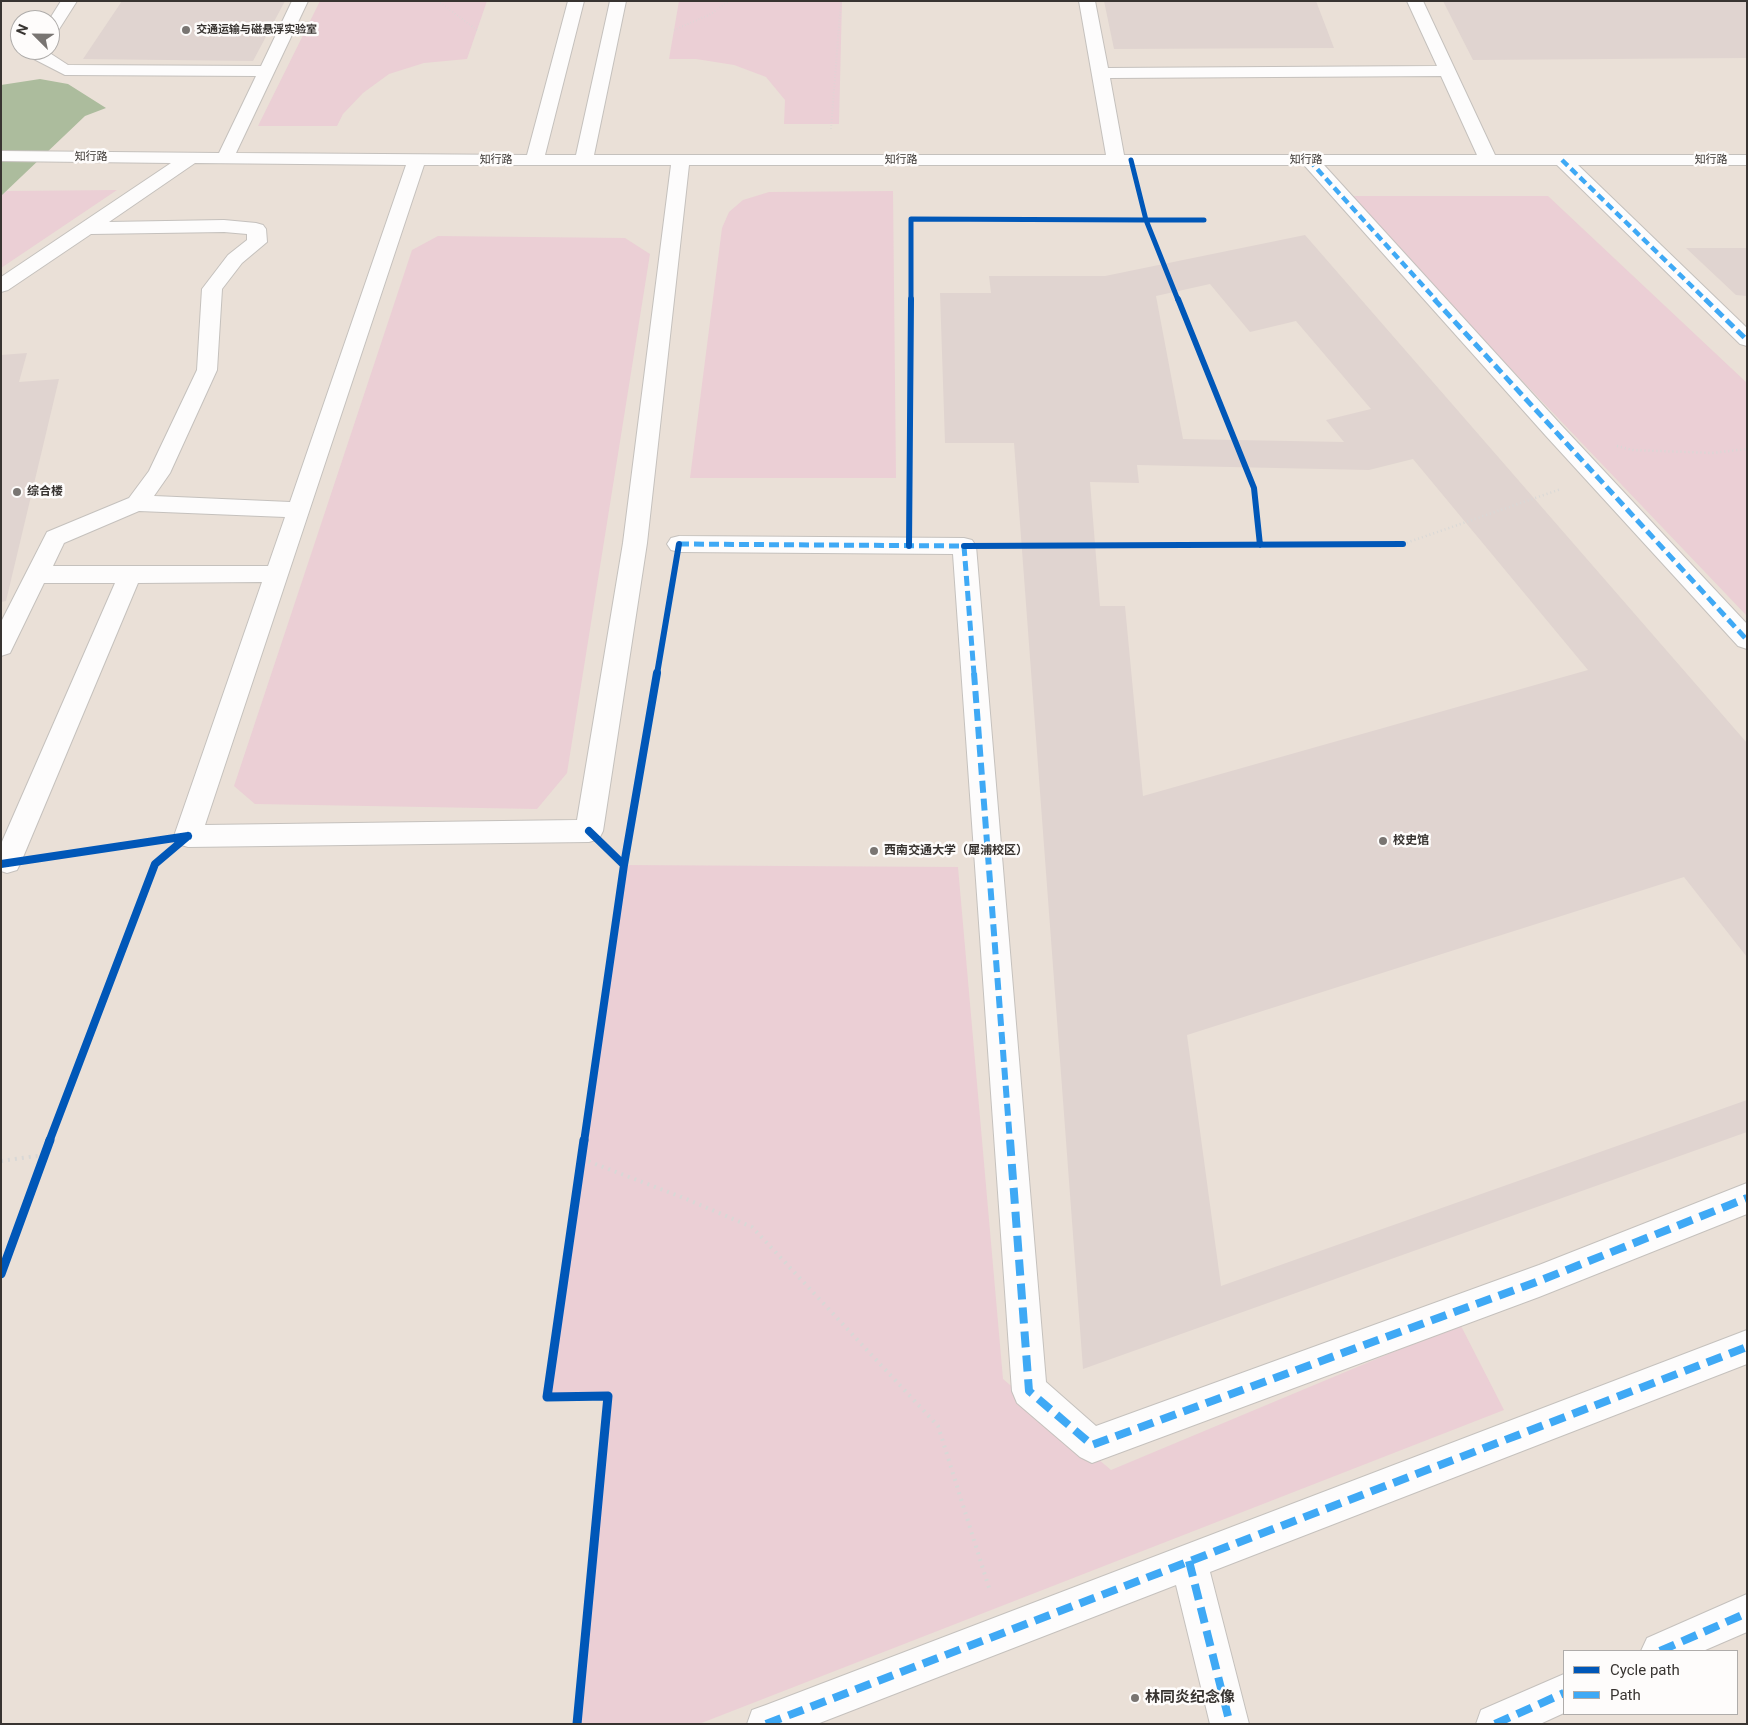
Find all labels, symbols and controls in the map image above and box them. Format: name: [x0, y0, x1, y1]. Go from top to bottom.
north arrow: [10, 10, 60, 60]
text: N: [13, 22, 31, 37]
place label: 交通运输与磁悬浮实验室: [196, 23, 317, 37]
marker: 交通运输与磁悬浮实验室: [180, 24, 192, 36]
street label: 知行路: [75, 150, 107, 164]
street label: 知行路: [480, 153, 512, 167]
street label: 知行路: [885, 153, 917, 167]
street label: 知行路: [1290, 153, 1322, 167]
street label: 知行路: [1695, 153, 1727, 167]
place label: 综合楼: [27, 485, 63, 499]
marker: 综合楼: [11, 486, 23, 498]
place label: 校史馆: [1393, 834, 1429, 848]
marker: 校史馆: [1377, 835, 1389, 847]
place label: 西南交通大学（犀浦校区）: [884, 844, 1028, 858]
marker: 西南交通大学（犀浦校区）: [868, 845, 880, 857]
legend: [1563, 1650, 1738, 1715]
text: Cycle path: [1610, 1661, 1680, 1679]
text: Path: [1610, 1686, 1641, 1704]
place label: 林同炎纪念像: [1145, 1689, 1235, 1707]
marker: 林同炎纪念像: [1129, 1692, 1141, 1704]

